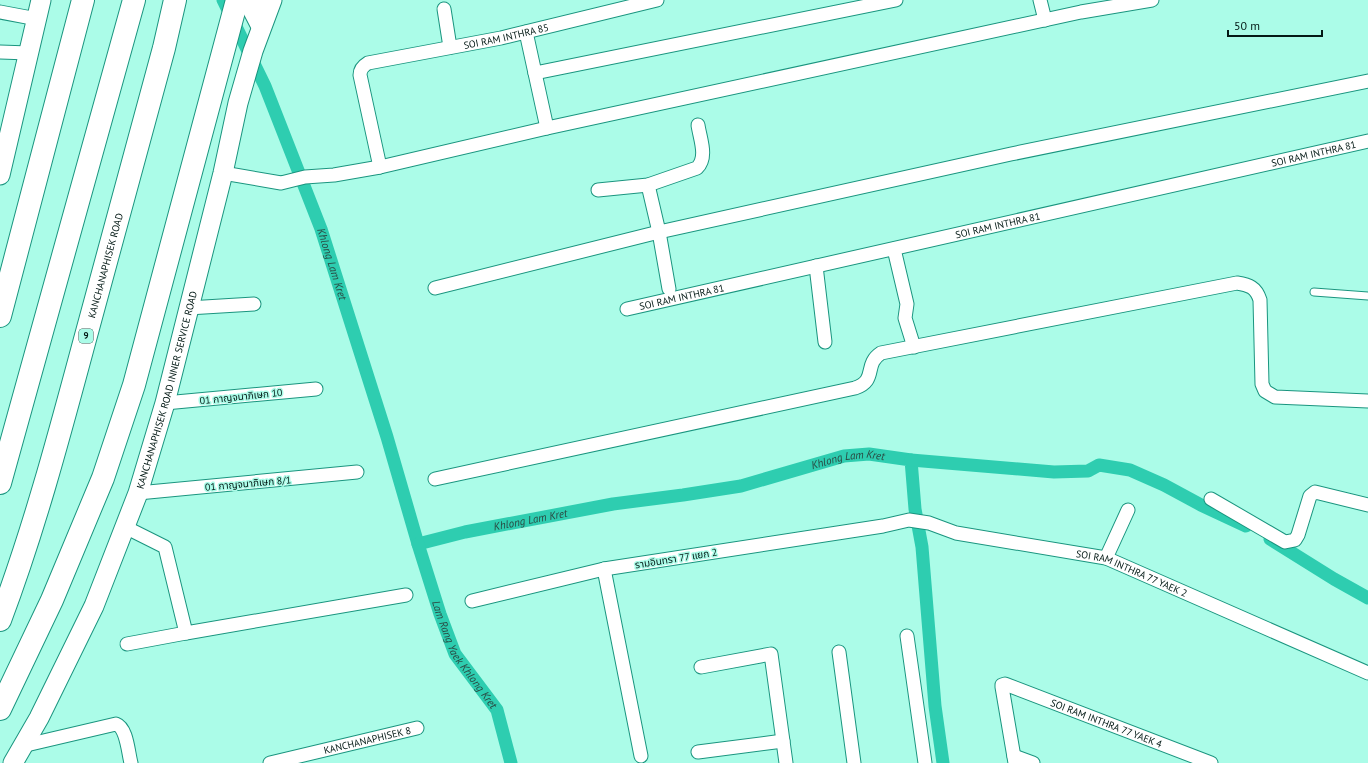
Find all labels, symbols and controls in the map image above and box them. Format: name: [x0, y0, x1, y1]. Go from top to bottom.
scale bar: [1228, 12, 1322, 38]
text: 50 m: [1234, 18, 1260, 33]
street label: SOI RAM INTHRA 85: [463, 21, 550, 52]
street label: SOI RAM INTHRA 81: [1270, 138, 1357, 170]
street label: SOI RAM INTHRA 81: [954, 210, 1041, 241]
street label: KANCHANAPHISEK ROAD: [85, 212, 126, 320]
water label: Khlong Lam Kret: [314, 226, 350, 302]
street label: SOI RAM INTHRA 81: [638, 281, 725, 313]
street label: KANCHANAPHISEK ROAD INNER SERVICE ROAD: [134, 290, 200, 490]
road number: 9: [79, 329, 93, 343]
street label: 01 กาญจนาภิเษก 10: [199, 386, 284, 407]
water label: Khlong Lam Kret: [809, 447, 886, 472]
street label: 01 กาญจนาภิเษก 8/1: [204, 473, 292, 494]
water label: Khlong Lam Kret: [492, 506, 569, 533]
street label: รามอินทรา 77 แยก 2: [634, 546, 718, 571]
street label: SOI RAM INTHRA 77 YAEK 2: [1075, 547, 1189, 600]
water label: Lam Rang Yaek Khlong Kret: [429, 599, 501, 712]
street label: SOI RAM INTHRA 77 YAEK 4: [1049, 696, 1165, 751]
street label: KANCHANAPHISEK 8: [323, 724, 412, 757]

